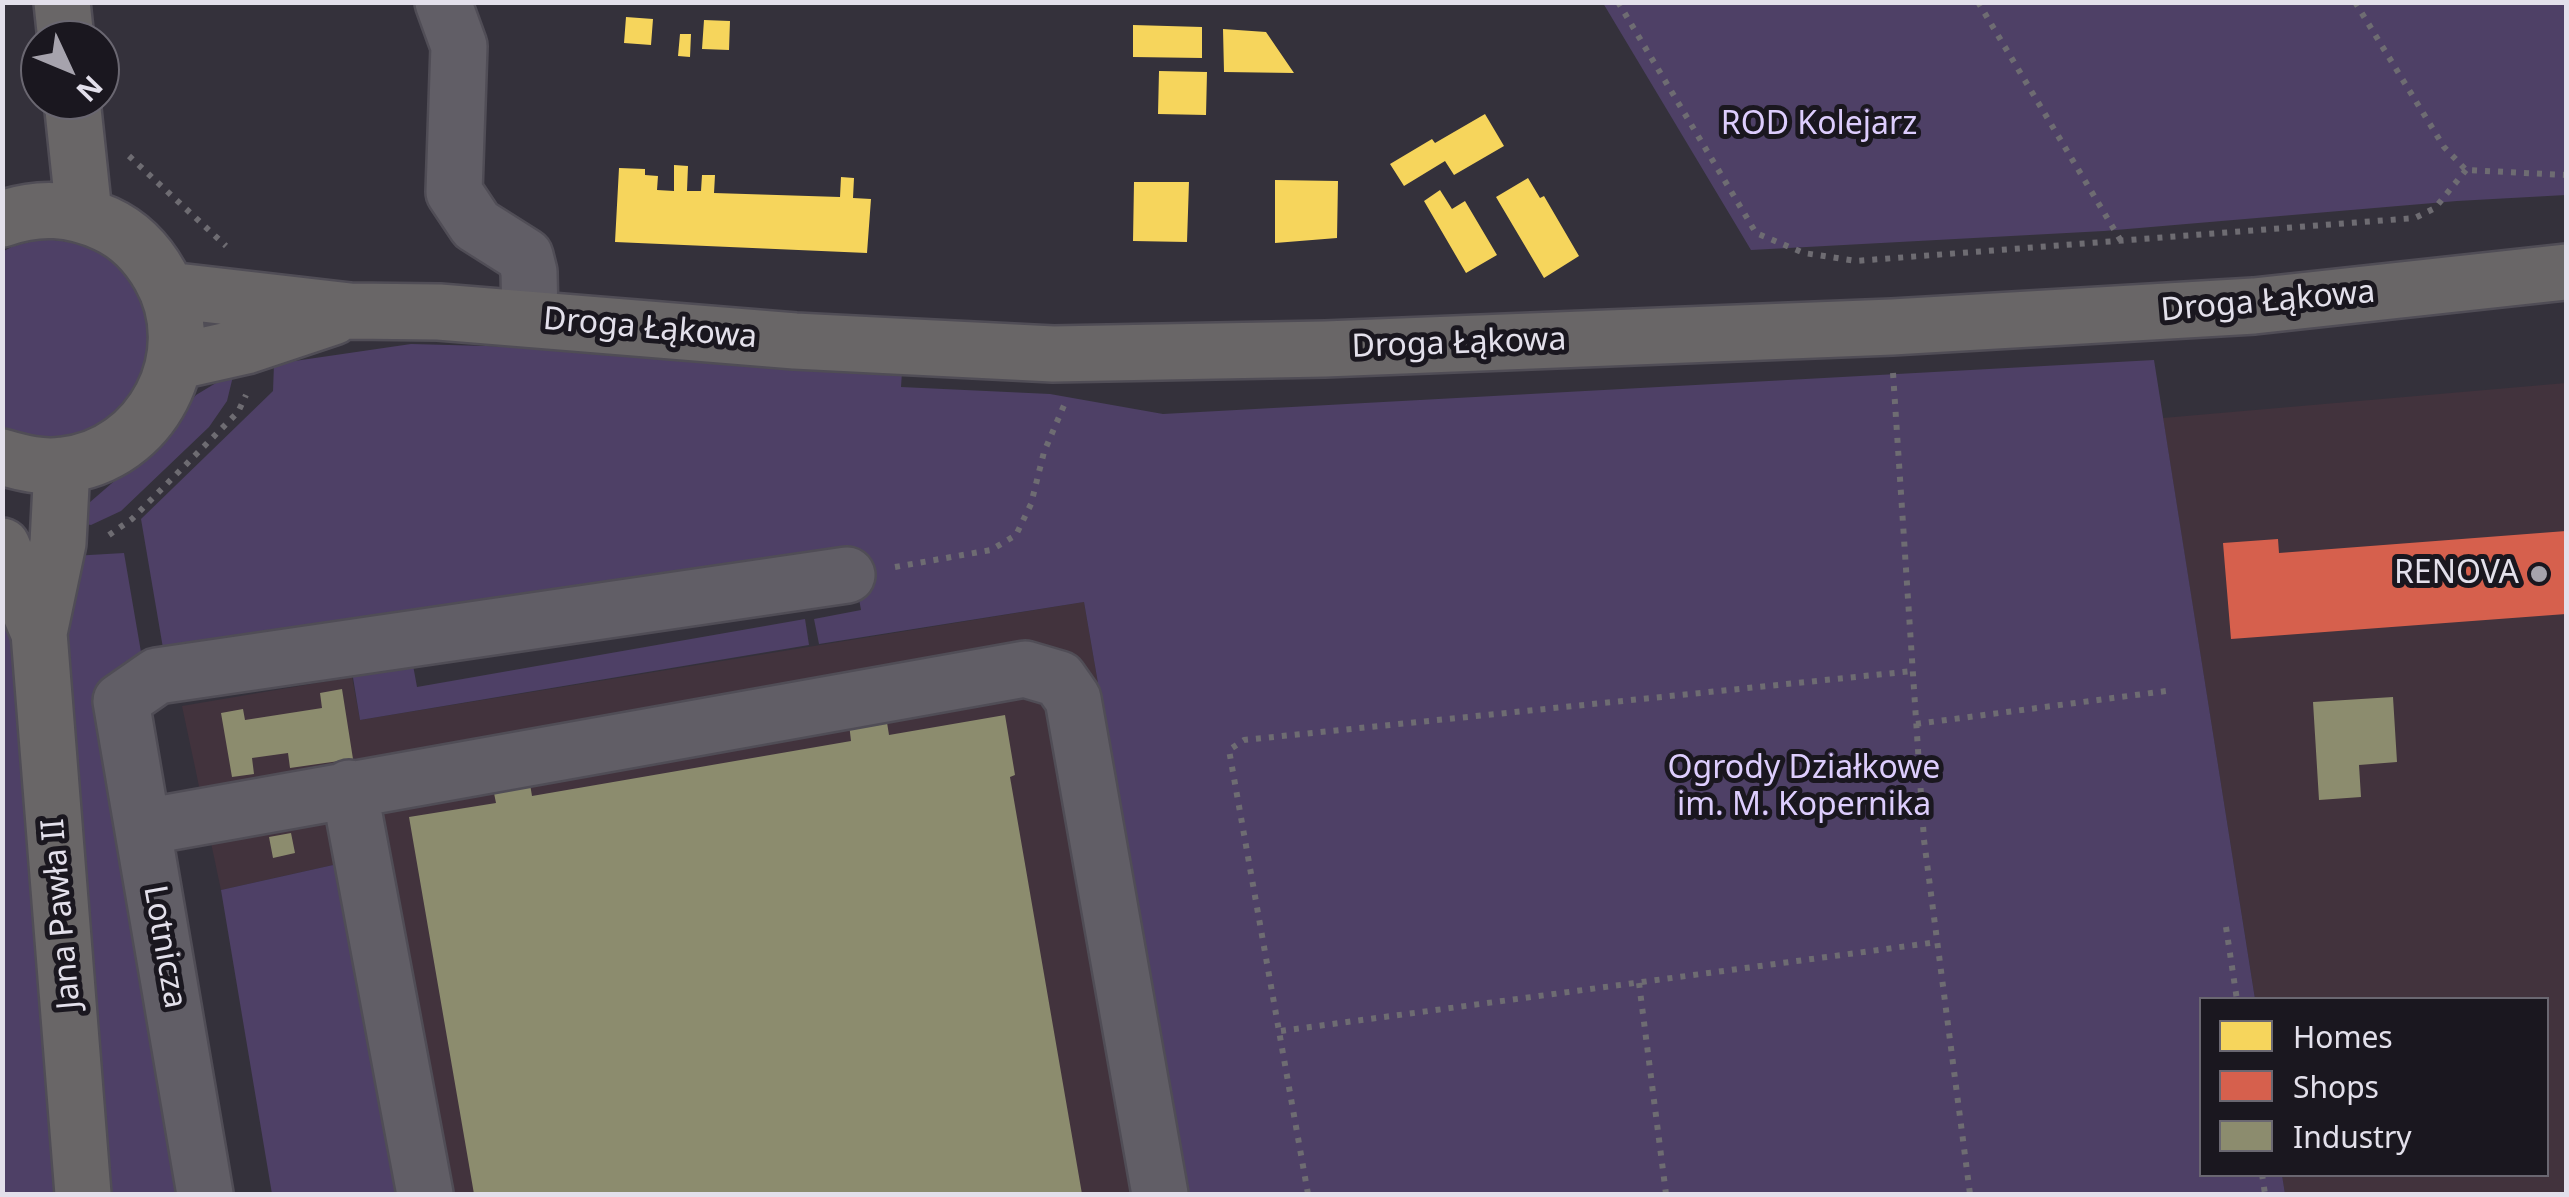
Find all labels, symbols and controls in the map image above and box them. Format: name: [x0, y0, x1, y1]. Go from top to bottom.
north arrow: [20, 20, 120, 120]
text: N: [69, 68, 112, 111]
park label: ROD Kolejarz: [1721, 106, 1917, 144]
street label: Droga Łąkowa: [2159, 274, 2377, 330]
street label: Droga Łąkowa: [541, 301, 759, 357]
street label: Droga Łąkowa: [1351, 321, 1567, 367]
place label: RENOVA: [2394, 555, 2519, 593]
marker: RENOVA: [2528, 563, 2550, 585]
park label: Ogrody Działkowe im. M. Kopernika: [1668, 750, 1940, 825]
street label: Jana Pawła II: [35, 817, 89, 1011]
street label: Lotnicza: [134, 883, 194, 1011]
legend: [2199, 997, 2549, 1177]
text: Homes: [2293, 1016, 2393, 1057]
text: Shops: [2293, 1066, 2379, 1107]
text: Industry: [2293, 1116, 2412, 1157]

